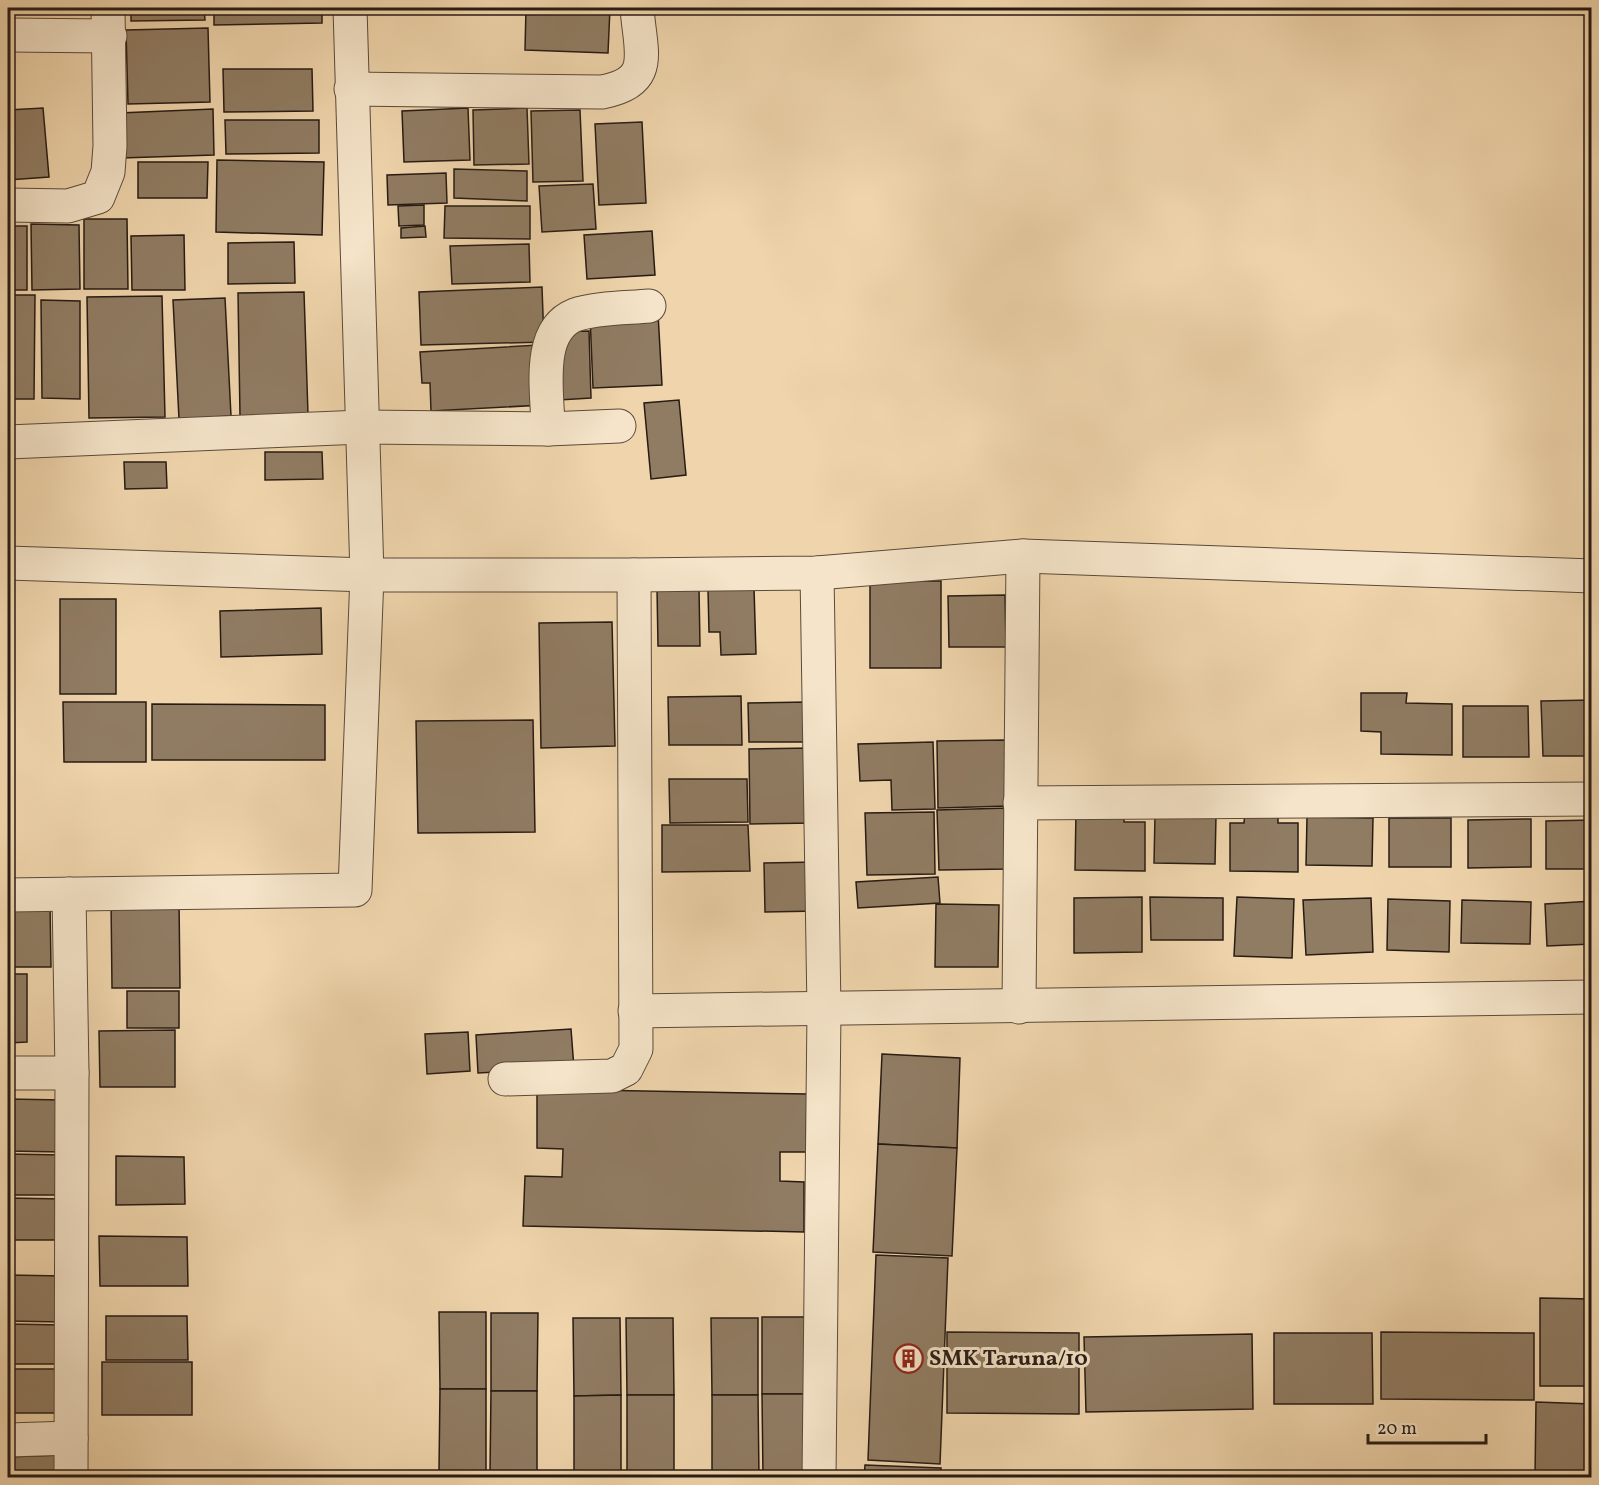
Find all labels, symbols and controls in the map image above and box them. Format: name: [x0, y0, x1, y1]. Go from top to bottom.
building icon: SMK Taruna/10: [892, 1343, 924, 1375]
place label: SMK Taruna/10: [929, 1344, 1088, 1375]
scale bar: [1368, 1407, 1486, 1445]
text: 20 m: [1377, 1417, 1417, 1442]

